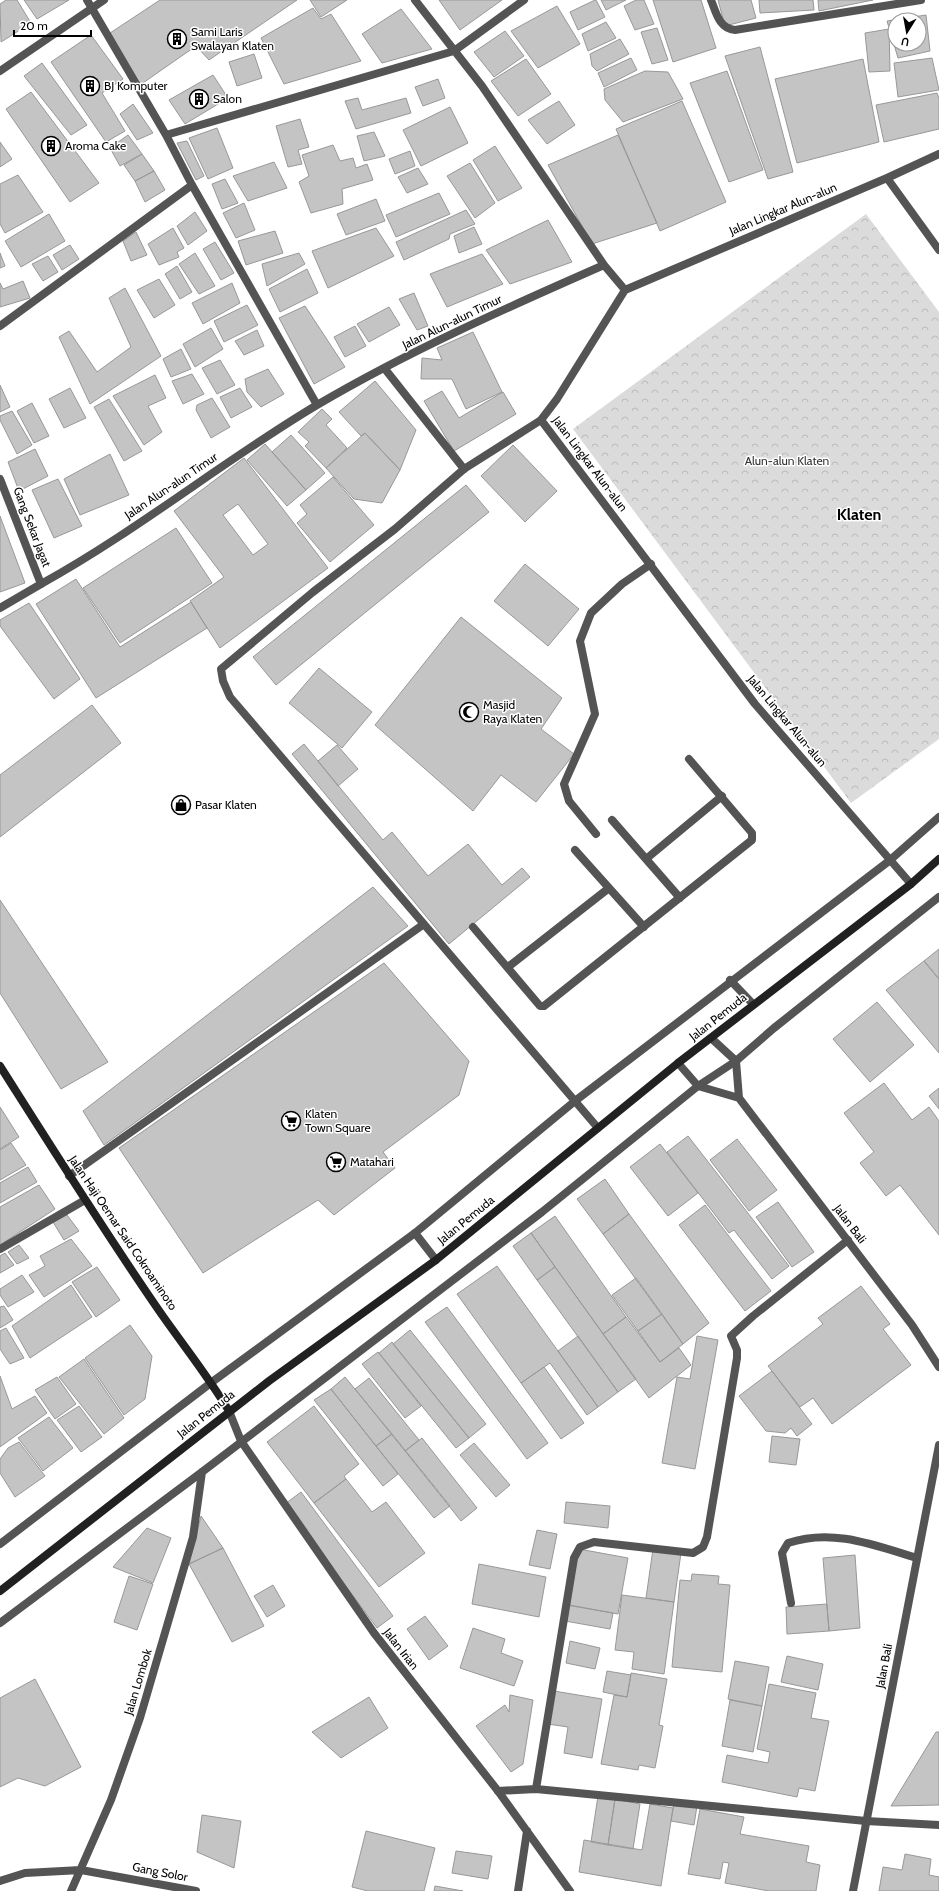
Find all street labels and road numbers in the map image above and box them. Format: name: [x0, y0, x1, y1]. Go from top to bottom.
street label: Jalan Lingkar Alun-alun: [726, 179, 839, 238]
street label: Jalan Alun-alun Timur: [399, 291, 504, 353]
street label: Jalan Lingkar Alun-alun: [549, 412, 631, 514]
street label: Jalan Alun-alun Timur: [121, 449, 220, 523]
street label: Gang Sekar Jagat: [10, 485, 55, 569]
street label: Jalan Lingkar Alun-alun: [744, 671, 830, 770]
street label: Jalan Pemuda: [685, 989, 750, 1044]
street label: Jalan Haji Oemar Said Cokroaminoto: [65, 1152, 181, 1313]
street label: Jalan Pemuda: [433, 1192, 497, 1248]
street label: Jalan Bali: [830, 1200, 870, 1246]
street label: Jalan Pemuda: [173, 1386, 238, 1441]
street label: Jalan Irian: [380, 1624, 422, 1673]
street label: Jalan Bali: [872, 1642, 895, 1690]
street label: Jalan Lombok: [120, 1646, 155, 1718]
street label: Gang Solor: [131, 1859, 189, 1884]

